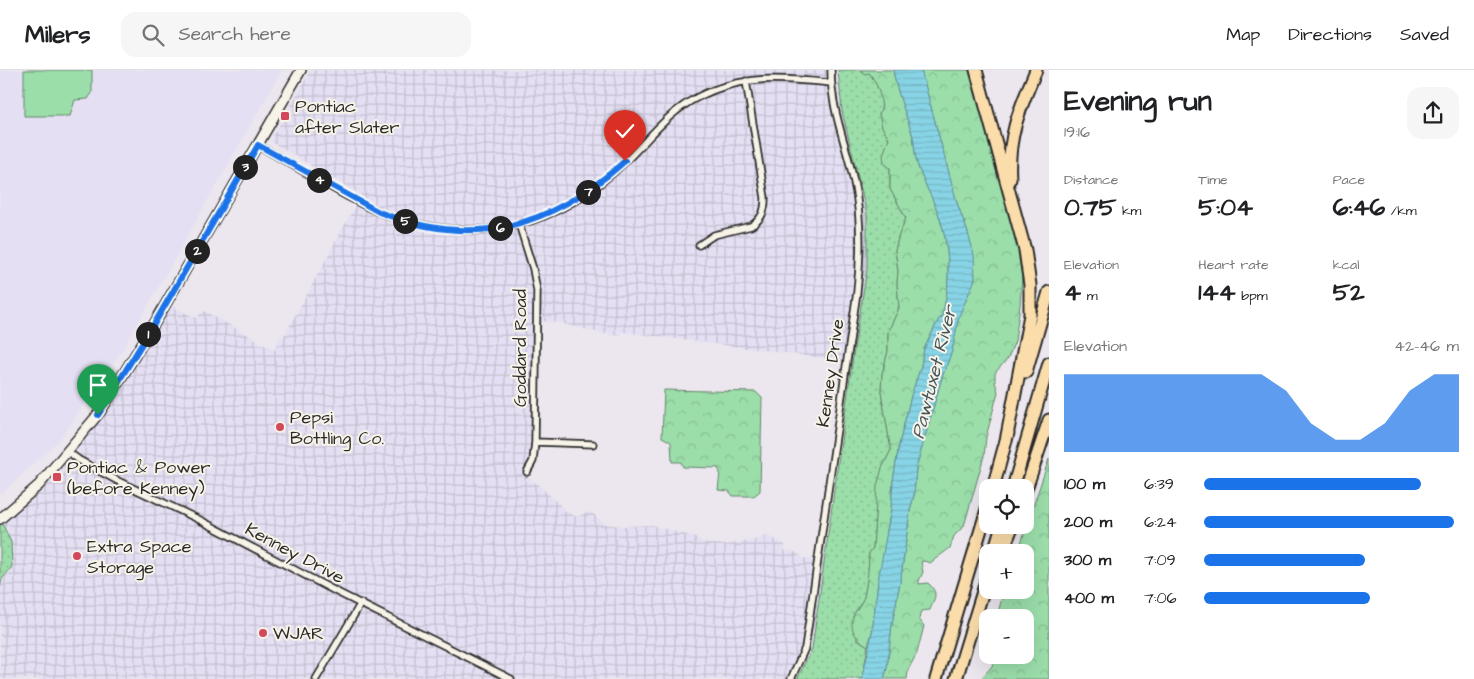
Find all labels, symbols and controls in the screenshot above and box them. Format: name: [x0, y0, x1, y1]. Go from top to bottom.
search box: [121, 12, 471, 57]
text: Milers: [25, 18, 91, 52]
icon: search: [139, 21, 167, 49]
text: Search here: [179, 21, 291, 48]
text: Map: [1226, 22, 1260, 47]
text: Directions: [1288, 22, 1372, 47]
text: Saved: [1400, 22, 1449, 47]
text: Evening run: [1064, 82, 1212, 121]
button: share: [1407, 87, 1459, 139]
place label: Pontiac after Slater: [295, 94, 400, 140]
marker: Pontiac after Slater: [279, 110, 291, 122]
pin: [604, 110, 646, 161]
icon: check: [611, 117, 639, 145]
text: 19:16: [1064, 121, 1090, 143]
pin: 3: [232, 154, 258, 180]
text: 3: [242, 157, 249, 177]
pin: 4: [306, 168, 332, 192]
text: 4: [315, 170, 324, 190]
text: Distance: [1064, 170, 1118, 190]
text: Time: [1198, 170, 1228, 190]
text: Pace: [1333, 170, 1365, 190]
pin: 7: [576, 180, 600, 204]
text: 7: [584, 182, 593, 202]
text: 0.75: [1064, 190, 1116, 225]
text: 5:04: [1198, 190, 1253, 225]
text: 6:46: [1333, 190, 1385, 225]
text: km: [1116, 201, 1141, 221]
text: /km: [1385, 201, 1417, 221]
pin: 5: [392, 208, 418, 234]
text: 5: [401, 211, 410, 231]
pin: 6: [488, 216, 512, 240]
text: 6: [496, 218, 505, 238]
pin: 2: [184, 238, 210, 264]
text: 2: [193, 241, 202, 261]
text: Elevation: [1064, 255, 1119, 275]
text: Heart rate: [1198, 255, 1269, 275]
text: kcal: [1333, 255, 1359, 275]
text: 4: [1064, 275, 1081, 310]
text: 144: [1198, 275, 1236, 310]
text: 52: [1333, 275, 1365, 310]
text: m: [1081, 286, 1098, 306]
text: bpm: [1236, 286, 1268, 306]
street label: Goddard Road: [508, 289, 533, 407]
water label: Pawtuxet River: [905, 301, 965, 442]
street label: Kenney Drive: [811, 317, 851, 429]
pin: 1: [136, 322, 160, 346]
text: 1: [148, 324, 149, 344]
text: Elevation: [1064, 335, 1127, 357]
text: 42–46 m: [1394, 335, 1459, 357]
pin: [77, 364, 119, 415]
icon: arrive: [84, 371, 112, 399]
place label: Pepsi Bottling Co.: [290, 405, 384, 452]
marker: Pepsi Bottling Co.: [274, 421, 286, 433]
place label: Pontiac & Power (before Kenney): [67, 455, 211, 502]
marker: Pontiac & Power (before Kenney): [51, 471, 63, 483]
text: 100 m: [1064, 473, 1105, 495]
text: 6:39: [1144, 473, 1174, 495]
map controls: [979, 479, 1034, 664]
button: locate: [979, 479, 1034, 534]
text: 200 m: [1064, 511, 1112, 533]
text: 6:24: [1144, 511, 1177, 533]
street label: Kenney Drive: [240, 517, 349, 591]
place label: Extra Space Storage: [87, 534, 192, 581]
button: +: [979, 544, 1034, 599]
text: 300 m: [1064, 549, 1111, 571]
text: 7:09: [1144, 549, 1176, 571]
marker: Extra Space Storage: [71, 550, 83, 562]
text: 400 m: [1064, 587, 1114, 609]
text: 7:06: [1144, 587, 1177, 609]
button: −: [979, 609, 1034, 664]
place label: WJAR: [273, 621, 324, 646]
marker: WJAR: [257, 627, 269, 639]

